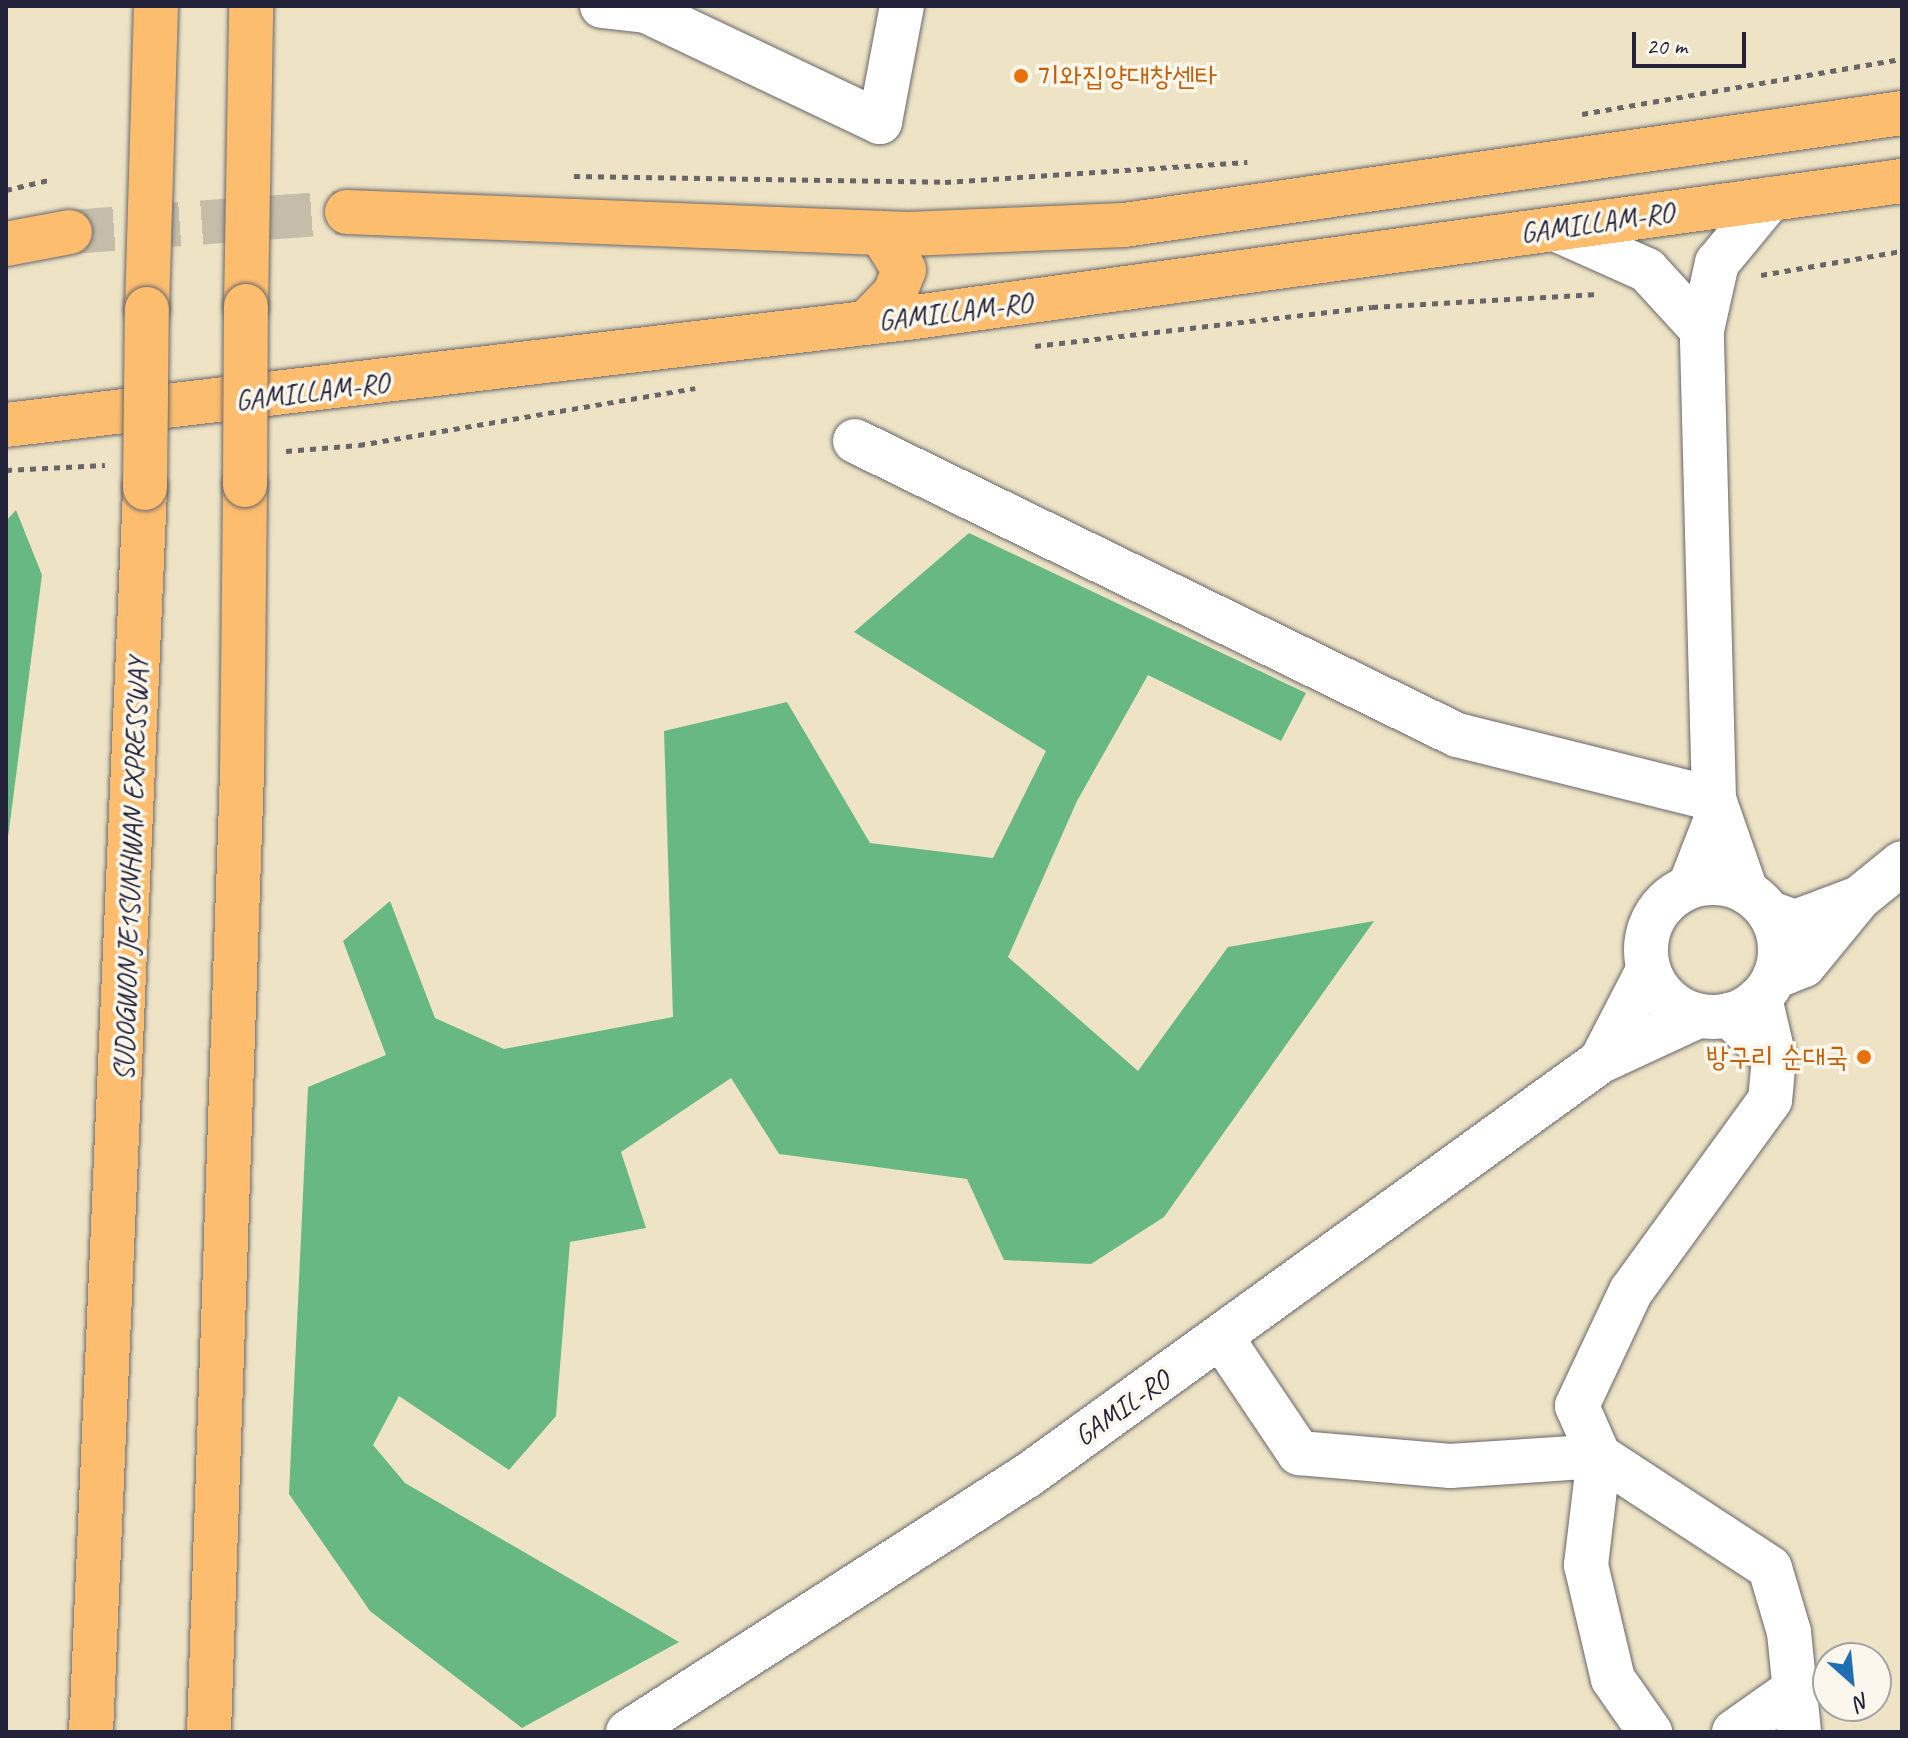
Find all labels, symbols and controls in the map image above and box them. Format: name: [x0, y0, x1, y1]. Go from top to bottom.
scale bar: [1636, 16, 1750, 66]
text: 20 m: [1646, 31, 1687, 61]
place label: 기와집양대창센타: [1037, 59, 1217, 93]
marker: 기와집양대창센타: [1012, 67, 1030, 85]
street label: GAMILLAM-RO: [1518, 196, 1676, 250]
street label: GAMILLAM-RO: [876, 286, 1034, 338]
street label: GAMILLAM-RO: [233, 366, 391, 418]
street label: SUDOGWON JE1SUNHWAN EXPRESSWAY: [107, 660, 155, 1078]
place label: 방구리 순대국: [1706, 1040, 1848, 1074]
marker: 방구리 순대국: [1855, 1048, 1873, 1066]
street label: GAMIL-RO: [1068, 1363, 1176, 1453]
north arrow: [1812, 1642, 1892, 1722]
text: N: [1850, 1686, 1874, 1717]

